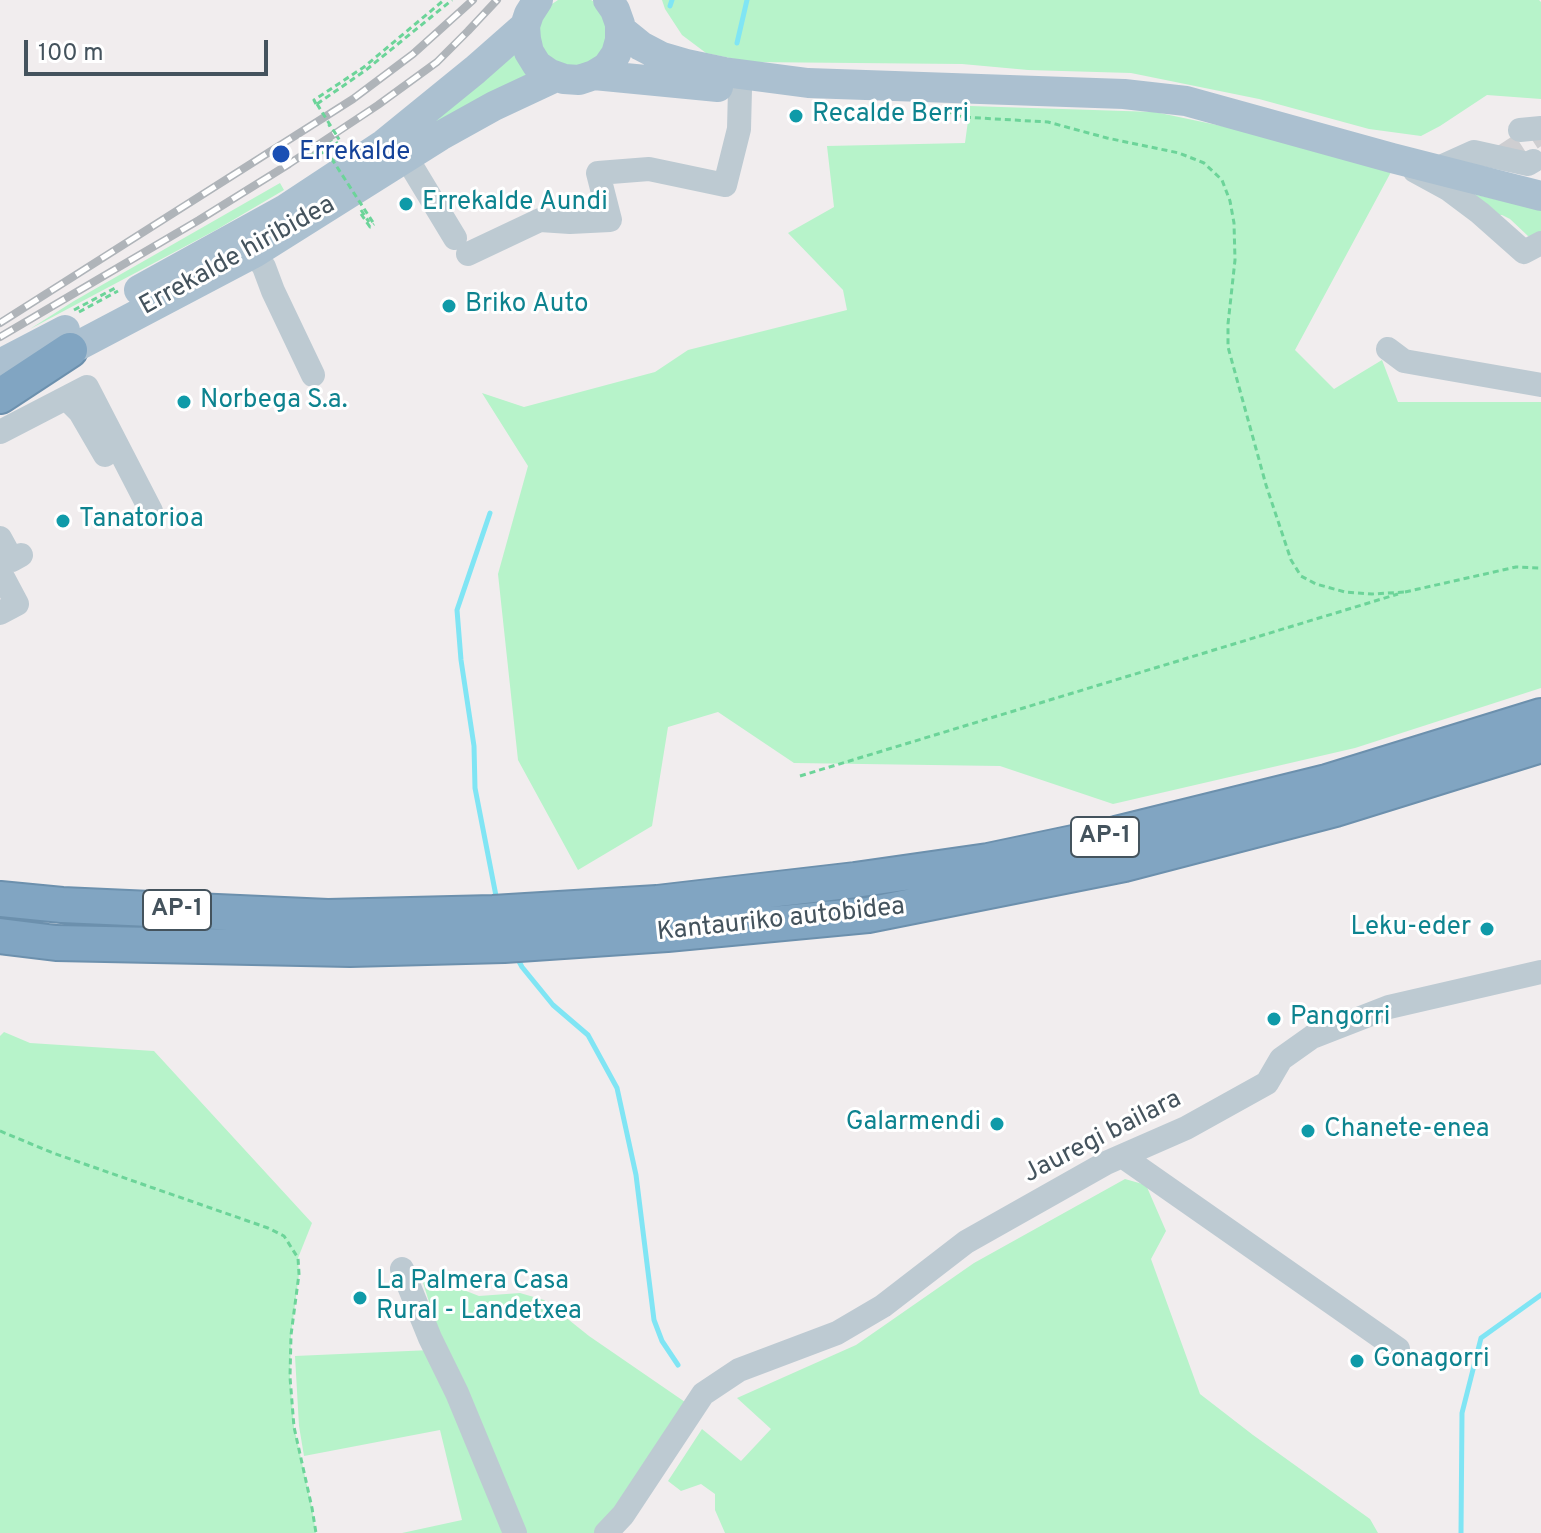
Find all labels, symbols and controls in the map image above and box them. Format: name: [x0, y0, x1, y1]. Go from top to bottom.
scale bar: [28, 24, 272, 74]
text: 100 m: [38, 39, 104, 69]
place label: Recalde Berri: [812, 100, 969, 132]
marker: Recalde Berri: [787, 107, 805, 125]
place label: Errekalde: [299, 138, 410, 170]
marker: Errekalde: [270, 143, 292, 165]
place label: Errekalde Aundi: [422, 188, 608, 220]
street label: Errekalde hiribidea: [135, 190, 341, 324]
marker: Errekalde Aundi: [397, 195, 415, 213]
place label: Briko Auto: [465, 290, 589, 322]
marker: Briko Auto: [440, 297, 458, 315]
place label: Norbega S.a.: [200, 386, 348, 418]
marker: Norbega S.a.: [175, 393, 193, 411]
place label: Tanatorioa: [79, 505, 204, 537]
marker: Tanatorioa: [54, 512, 72, 530]
road number: AP-1: [1071, 817, 1139, 857]
road number: AP-1: [143, 890, 211, 930]
street label: Kantauriko autobidea: [656, 892, 906, 950]
place label: Leku-eder: [1350, 913, 1471, 945]
marker: Leku-eder: [1478, 920, 1496, 938]
place label: Pangorri: [1290, 1003, 1390, 1035]
marker: Pangorri: [1265, 1010, 1283, 1028]
street label: Jauregi bailara: [1019, 1085, 1187, 1191]
place label: Galarmendi: [846, 1108, 981, 1140]
marker: Galarmendi: [988, 1115, 1006, 1133]
place label: Chanete-enea: [1324, 1115, 1490, 1147]
marker: Chanete-enea: [1299, 1122, 1317, 1140]
place label: La Palmera Casa Rural - Landetxea: [376, 1267, 582, 1328]
marker: La Palmera Casa Rural - Landetxea: [351, 1289, 369, 1307]
place label: Gonagorri: [1373, 1345, 1490, 1377]
marker: Gonagorri: [1348, 1352, 1366, 1370]

